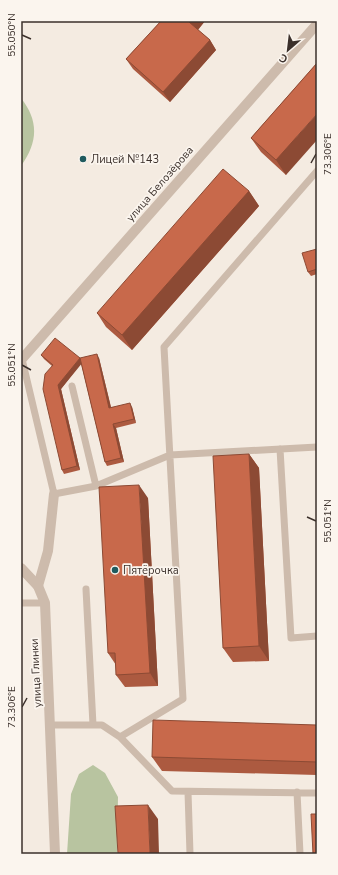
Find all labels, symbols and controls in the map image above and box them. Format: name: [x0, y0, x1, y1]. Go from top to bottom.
text: 55.050°N: [5, 13, 19, 57]
north arrow: [268, 30, 308, 70]
text: С: [276, 50, 290, 67]
text: 73.306°E: [321, 133, 335, 175]
street label: улица Белозёрова: [123, 143, 197, 225]
place label: Лицей №143: [91, 152, 159, 167]
marker: Лицей №143: [78, 154, 88, 164]
text: 55.051°N: [5, 343, 19, 387]
text: 55.051°N: [321, 499, 335, 543]
place label: Пятёрочка: [123, 563, 179, 578]
marker: Пятёрочка: [110, 565, 120, 575]
street label: улица Глинки: [27, 638, 45, 708]
text: 73.306°E: [5, 686, 19, 728]

